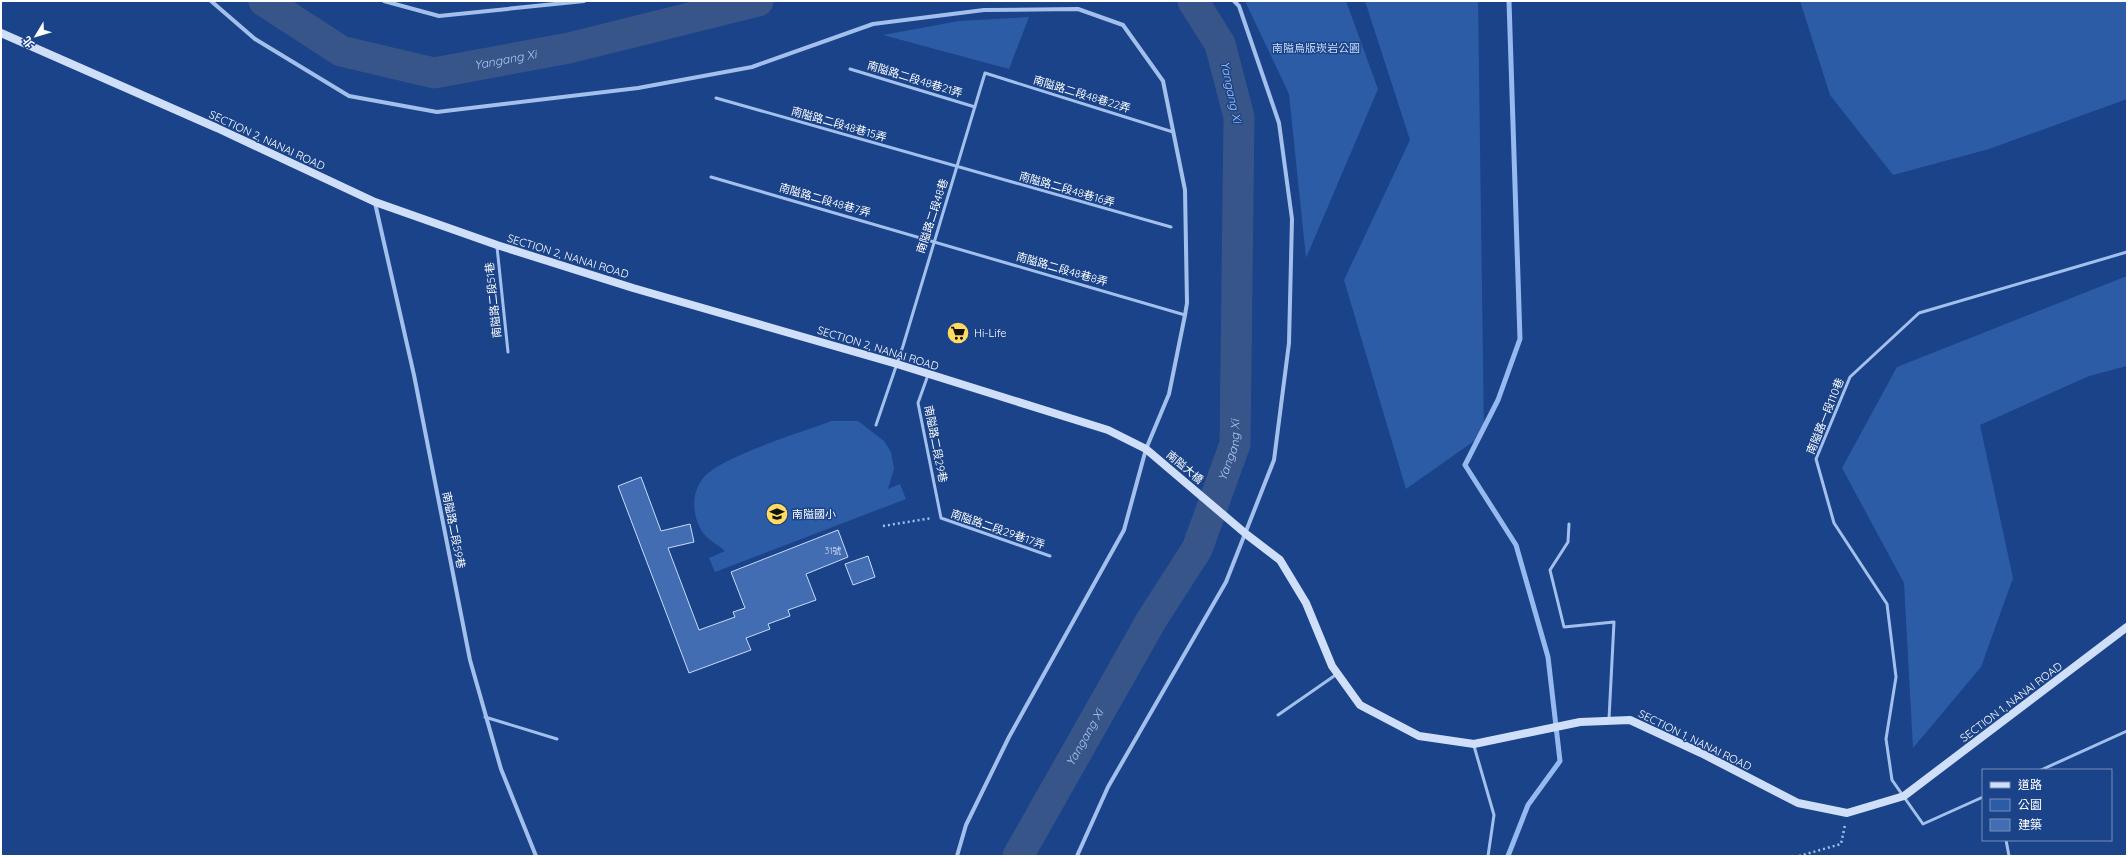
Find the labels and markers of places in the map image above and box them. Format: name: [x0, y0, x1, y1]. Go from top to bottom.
supermarket icon: Hi-Life: [945, 320, 971, 346]
place label: Hi-Life: [974, 326, 1007, 340]
school or university icon: 南隘國小: [764, 501, 790, 527]
place label: 南隘國小: [792, 507, 836, 521]

